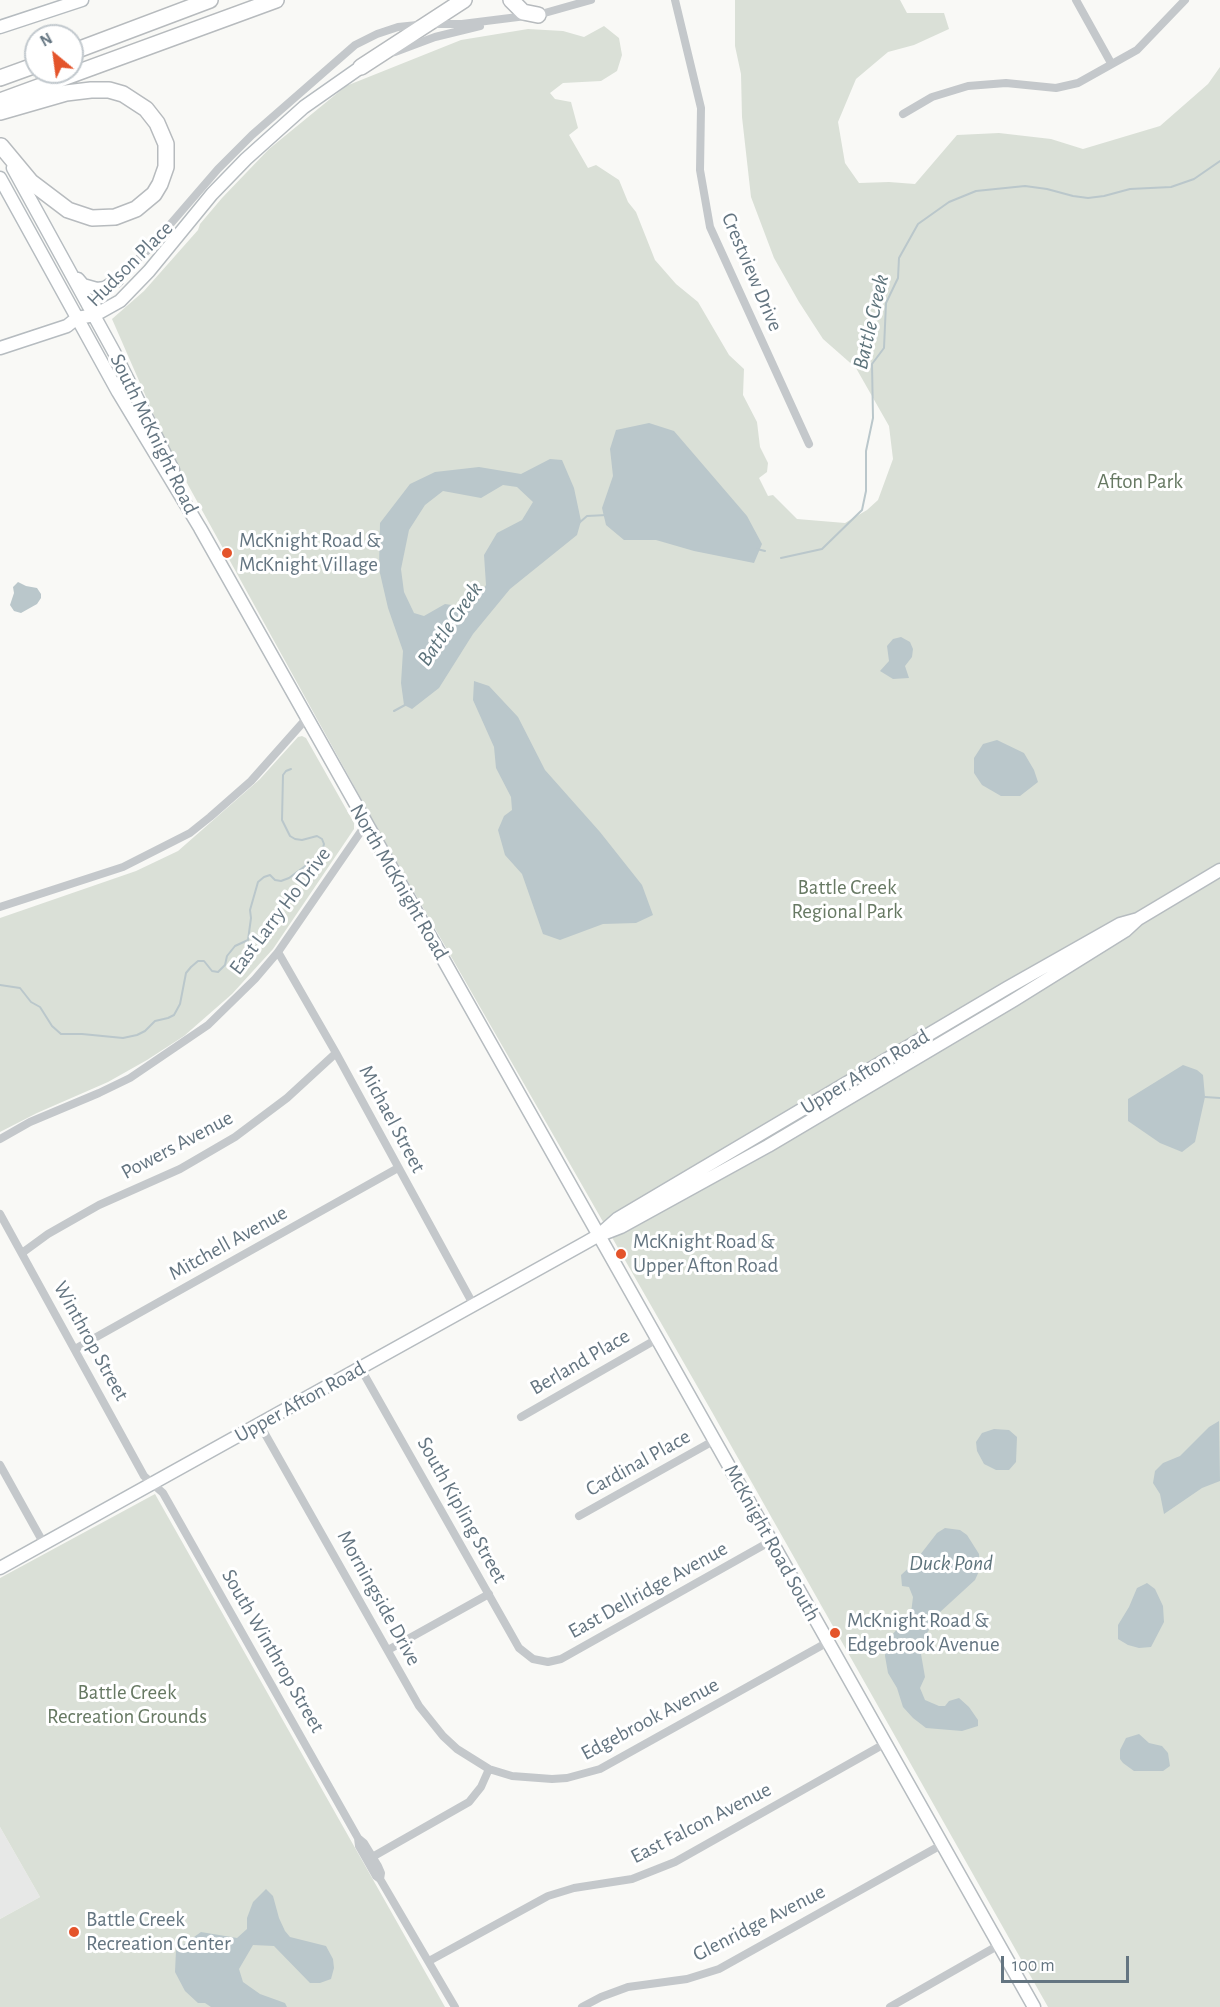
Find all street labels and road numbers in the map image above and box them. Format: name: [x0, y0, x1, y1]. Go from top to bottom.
street label: Crestview Drive: [716, 209, 788, 335]
street label: Hudson Place: [82, 216, 178, 312]
street label: South McKnight Road: [104, 350, 204, 518]
street label: North McKnight Road: [344, 800, 454, 964]
street label: East Larry Ho Drive: [224, 842, 336, 980]
street label: Upper Afton Road: [796, 1024, 934, 1120]
street label: Michael Street: [353, 1061, 431, 1177]
street label: Powers Avenue: [117, 1105, 237, 1185]
street label: Mitchell Avenue: [164, 1200, 292, 1286]
street label: Winthrop Street: [48, 1277, 134, 1405]
street label: Berland Place: [526, 1323, 634, 1401]
street label: Upper Afton Road: [230, 1356, 370, 1448]
street label: Cardinal Place: [581, 1424, 695, 1502]
street label: South Kipling Street: [411, 1433, 513, 1587]
street label: McKnight Road South: [718, 1460, 826, 1626]
street label: Morningside Drive: [331, 1526, 427, 1670]
street label: East Dellridge Avenue: [564, 1536, 732, 1644]
street label: South Winthrop Street: [216, 1565, 330, 1737]
street label: Edgebrook Avenue: [577, 1672, 723, 1766]
street label: East Falcon Avenue: [626, 1777, 776, 1869]
street label: Glenridge Avenue: [689, 1879, 829, 1967]

